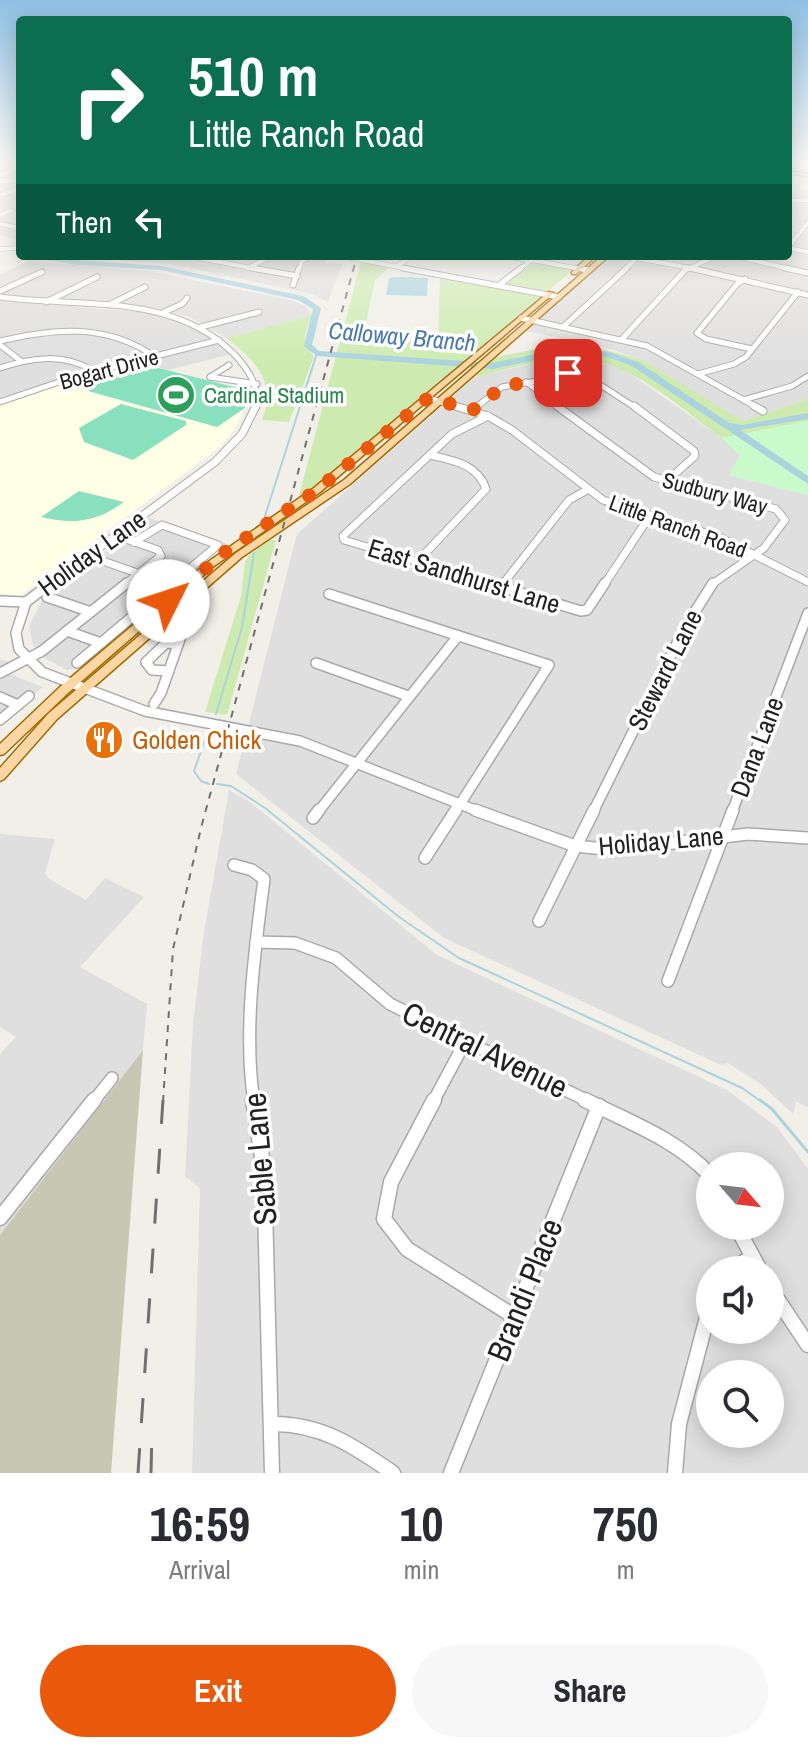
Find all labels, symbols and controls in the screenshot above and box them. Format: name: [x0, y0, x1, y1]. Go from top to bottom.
text: 510 m: [188, 38, 318, 113]
icon: right: [56, 48, 160, 152]
text: Little Ranch Road: [188, 110, 424, 158]
icon: left: [128, 200, 172, 244]
text: Then: [56, 202, 112, 242]
water label: Calloway Branch: [327, 314, 477, 358]
pin: [534, 339, 602, 407]
street label: Bogart Drive: [56, 341, 162, 397]
icon: arrive: [546, 351, 590, 395]
sports icon: Cardinal Stadium: [155, 374, 197, 416]
place label: Cardinal Stadium: [204, 380, 344, 410]
street label: Sudbury Way: [659, 465, 771, 521]
street label: Little Ranch Road: [605, 487, 751, 565]
street label: Holiday Lane: [31, 502, 153, 604]
street label: East Sandhurst Lane: [364, 530, 564, 621]
position arrow: [126, 559, 210, 643]
street label: Steward Lane: [619, 603, 710, 736]
street label: Dana Lane: [722, 692, 792, 802]
restaurant icon: Golden Chick: [83, 719, 125, 761]
place label: Golden Chick: [132, 722, 262, 757]
street label: Holiday Lane: [597, 818, 725, 863]
street label: Central Avenue: [395, 991, 575, 1108]
street label: Sable Lane: [232, 1091, 287, 1227]
north arrow: [696, 1152, 784, 1240]
map controls: [696, 1152, 784, 1448]
street label: Brandi Place: [476, 1212, 573, 1368]
button: sound: [696, 1256, 784, 1344]
button: search: [696, 1360, 784, 1448]
text: 16:59: [149, 1491, 250, 1556]
text: 10: [400, 1491, 443, 1556]
text: 750: [593, 1491, 659, 1556]
text: Arrival: [169, 1552, 231, 1587]
text: min: [404, 1552, 439, 1587]
text: m: [617, 1552, 635, 1587]
button: Exit: [40, 1645, 396, 1737]
button: Share: [412, 1645, 768, 1737]

